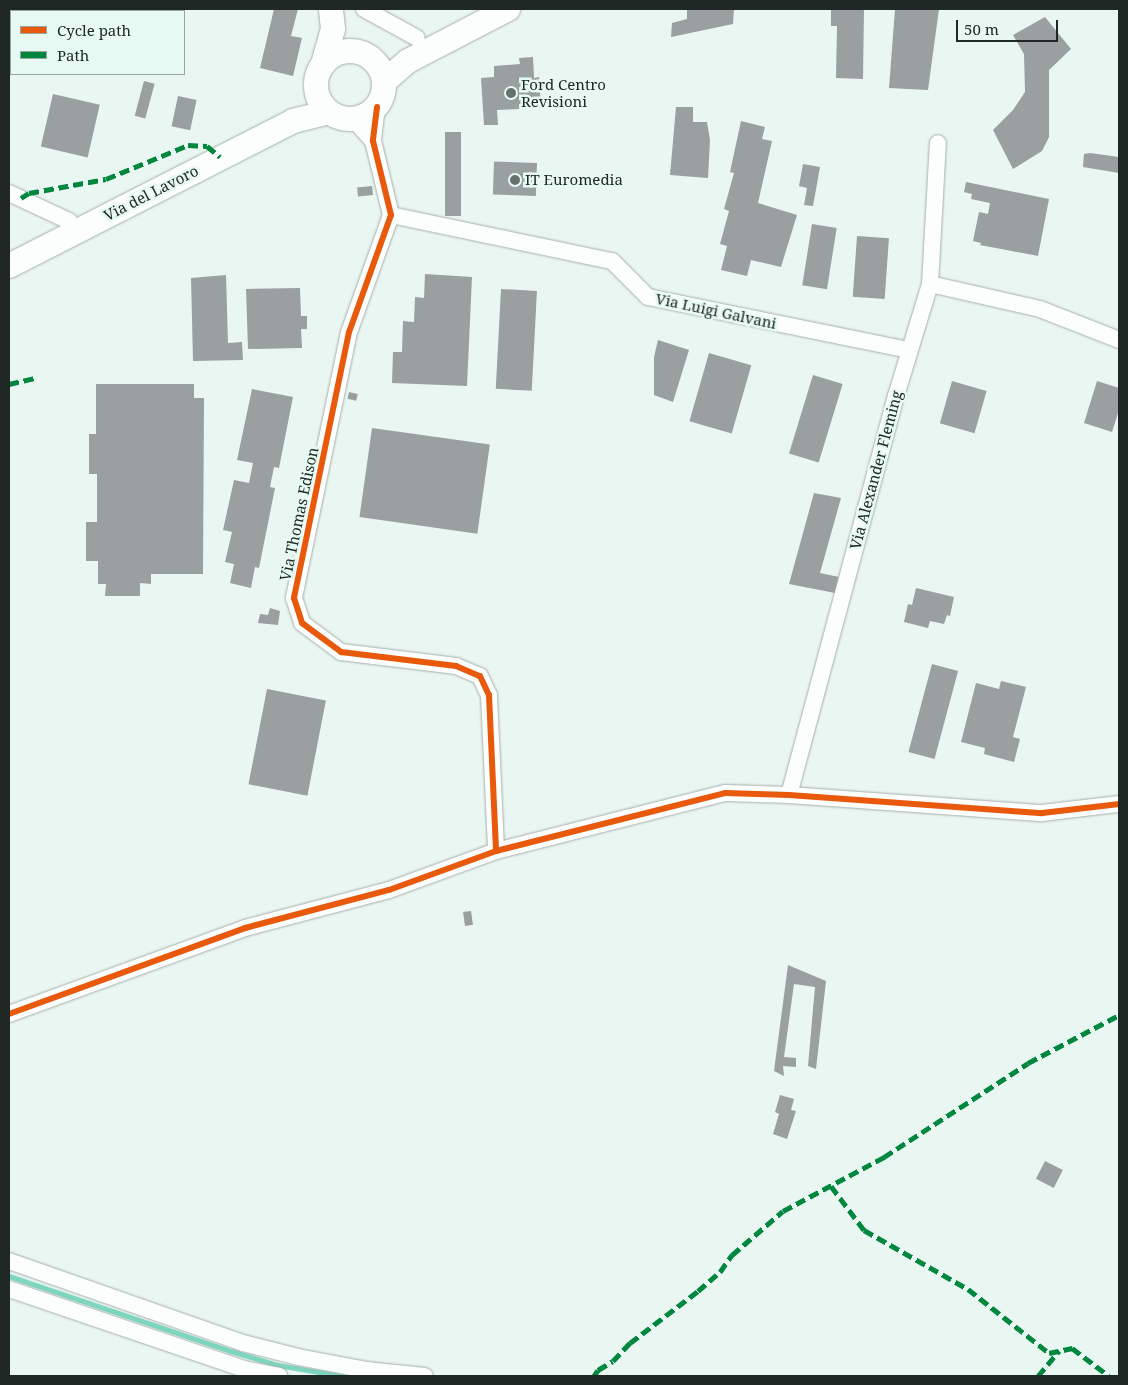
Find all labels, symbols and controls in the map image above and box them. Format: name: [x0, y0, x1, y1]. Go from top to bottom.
legend: [10, 10, 185, 75]
scale bar: [958, 10, 1060, 42]
text: 50 m: [964, 19, 999, 39]
text: Cycle path: [57, 20, 131, 40]
text: Path: [57, 45, 89, 65]
place label: Ford Centro Revisioni: [521, 75, 606, 110]
marker: Ford Centro Revisioni: [505, 87, 517, 99]
street label: Via del Lavoro: [101, 161, 201, 225]
place label: IT Euromedia: [525, 171, 623, 189]
marker: IT Euromedia: [509, 174, 521, 186]
street label: Via Luigi Galvani: [654, 289, 778, 333]
street label: Via Alexander Fleming: [846, 389, 906, 551]
street label: Via Thomas Edison: [276, 445, 322, 583]

